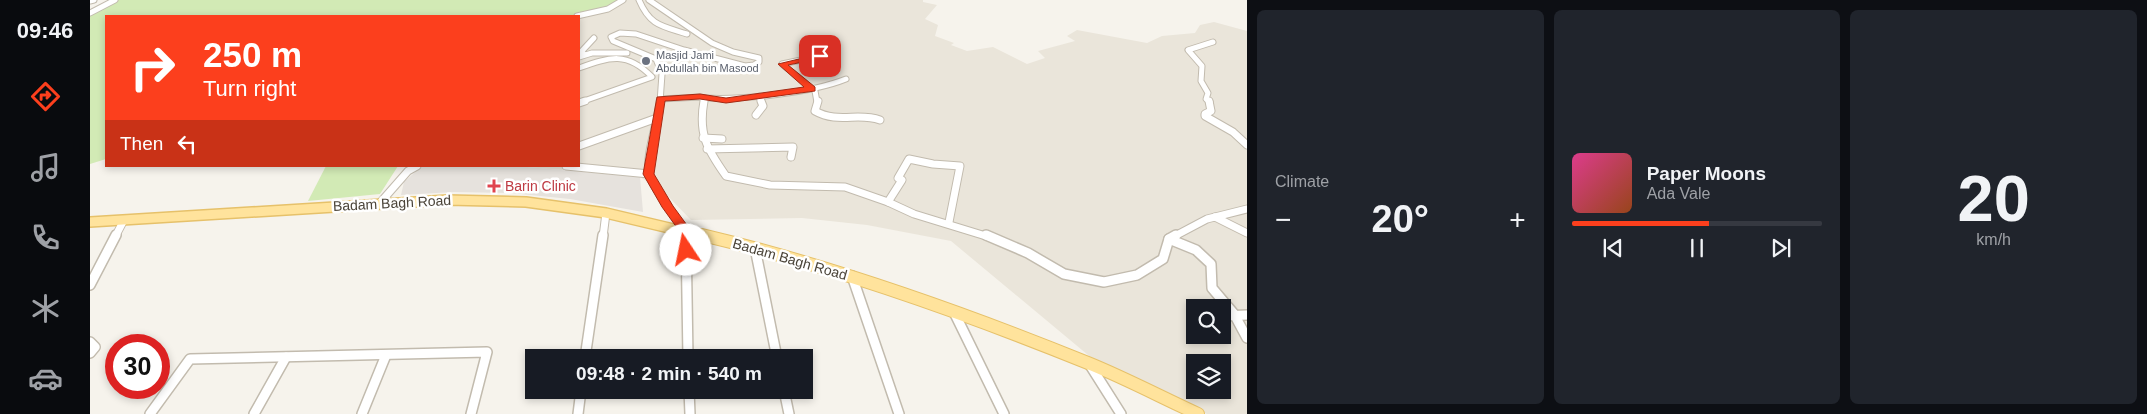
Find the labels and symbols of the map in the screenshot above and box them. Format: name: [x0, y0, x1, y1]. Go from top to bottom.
pin: [799, 35, 841, 77]
place label: Masjid Jami Abdullah bin Masood: [656, 49, 759, 74]
marker: Masjid Jami Abdullah bin Masood: [640, 55, 652, 67]
place label: Barin Clinic: [505, 178, 576, 194]
marker: Barin Clinic: [487, 179, 501, 193]
street label: Badam Bagh Road: [333, 192, 451, 214]
position arrow: [659, 223, 711, 275]
street label: Badam Bagh Road: [731, 235, 849, 283]
speed limit sign: 30: [105, 334, 170, 399]

